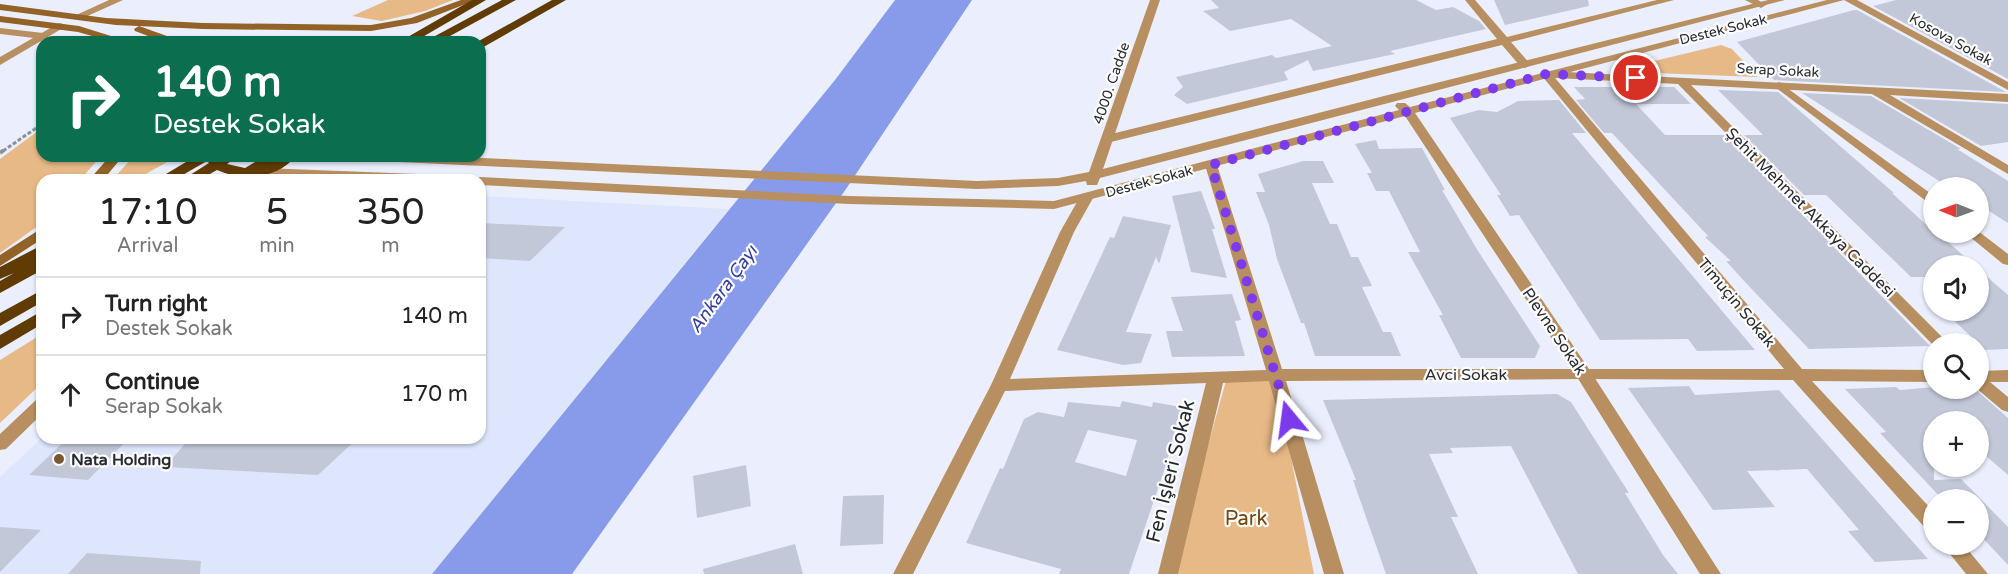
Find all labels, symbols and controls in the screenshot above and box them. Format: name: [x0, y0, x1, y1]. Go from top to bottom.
street label: Destek Sokak: [1678, 10, 1769, 49]
street label: Kosova Sokak: [1906, 10, 1995, 69]
street label: 4000. Cadde: [1089, 40, 1133, 126]
pin: [1610, 52, 1661, 103]
text: 140 m: [153, 57, 282, 108]
icon: right: [54, 60, 132, 138]
street label: Serap Sokak: [1736, 60, 1820, 81]
icon: arrive: [1619, 61, 1652, 94]
text: Destek Sokak: [153, 108, 325, 141]
street label: Şehit Mehmet Akkaya Caddesi: [1721, 124, 1899, 302]
street label: Destek Sokak: [1104, 162, 1195, 201]
north arrow: [1923, 177, 1989, 243]
map controls: [1923, 177, 1989, 555]
text: 17:10: [98, 191, 198, 234]
text: 5: [266, 191, 288, 234]
text: 350: [356, 191, 424, 234]
text: Arrival: [117, 234, 179, 258]
text: min: [259, 234, 295, 258]
text: m: [381, 234, 400, 258]
water label: Ankara Çayı: [684, 240, 763, 337]
street label: Timuçin Sokak: [1693, 254, 1779, 351]
button: sound: [1923, 255, 1989, 321]
street label: Plevne Sokak: [1518, 284, 1591, 379]
text: Turn right: [105, 291, 207, 317]
icon: right: [54, 300, 87, 333]
text: 140 m: [401, 303, 468, 329]
text: Destek Sokak: [105, 317, 233, 341]
button: search: [1923, 333, 1989, 399]
street label: Avci Sokak: [1425, 365, 1507, 385]
text: Continue: [105, 369, 200, 395]
icon: ahead: [54, 378, 87, 411]
text: 170 m: [401, 381, 468, 407]
position arrow: [1257, 387, 1321, 451]
text: Serap Sokak: [105, 395, 223, 419]
street label: Fen İşleri Sokak: [1142, 397, 1200, 545]
button: +: [1923, 411, 1989, 477]
place label: Nata Holding: [71, 450, 171, 470]
marker: Nata Holding: [52, 452, 66, 466]
button: −: [1923, 489, 1989, 555]
park label: Park: [1225, 507, 1267, 531]

